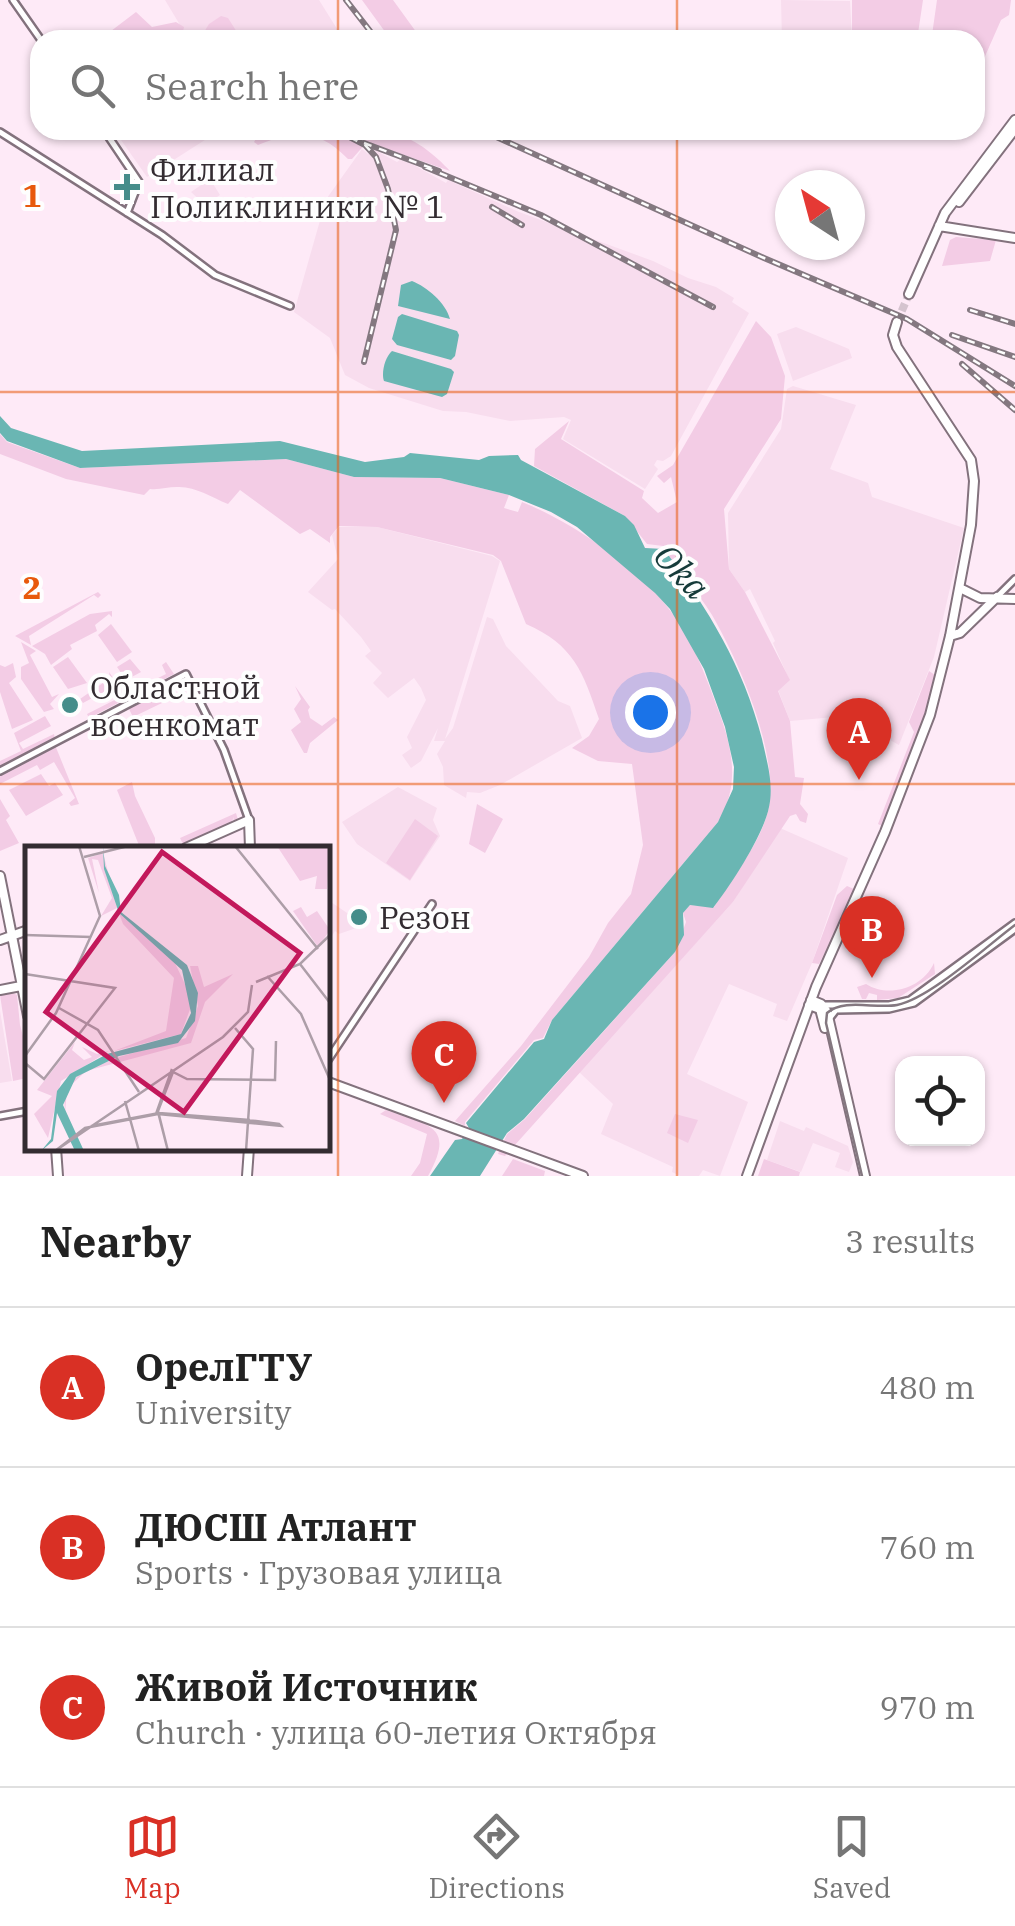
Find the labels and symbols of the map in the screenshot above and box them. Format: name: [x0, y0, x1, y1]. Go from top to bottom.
place label: Филиал Поликлиники № 1: [150, 148, 445, 227]
north arrow: [775, 170, 865, 260]
text: 1: [22, 174, 42, 216]
marker: Филиал Поликлиники № 1: [114, 174, 140, 200]
water label: Oka: [644, 533, 720, 609]
text: 2: [22, 566, 42, 608]
place label: Областной военкомат: [90, 666, 261, 745]
your location: [625, 687, 676, 738]
marker: Областной военкомат: [59, 694, 81, 716]
pin: A: [826, 698, 892, 780]
inset map: [25, 846, 330, 1151]
place label: Резон: [379, 896, 471, 938]
pin: B: [840, 896, 904, 978]
marker: Резон: [348, 906, 370, 928]
pin: C: [412, 1020, 476, 1103]

